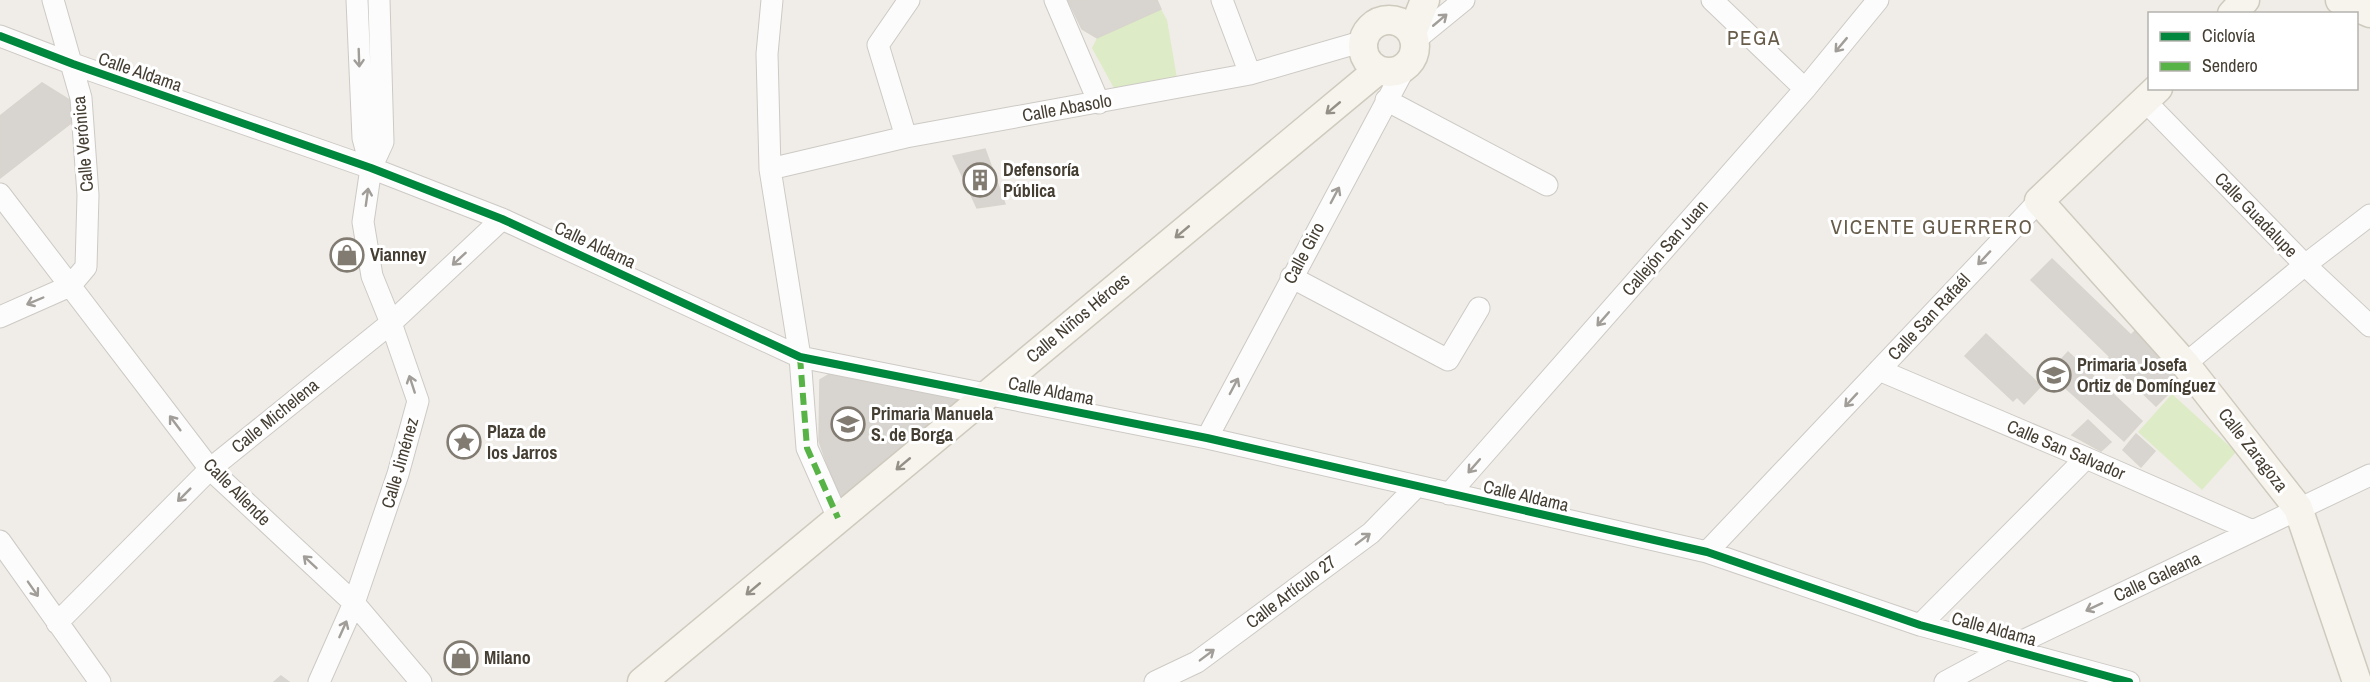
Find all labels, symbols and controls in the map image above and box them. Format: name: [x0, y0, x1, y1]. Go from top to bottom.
legend: [2148, 12, 2358, 90]
one-way arrow: [1432, 13, 1447, 27]
district label: PEGA: [1727, 23, 1781, 52]
text: Ciclovía: [2202, 23, 2255, 48]
one-way arrow: [1834, 37, 1848, 52]
street label: Calle Aldama: [95, 46, 185, 98]
one-way arrow: [354, 48, 365, 68]
text: Sendero: [2202, 53, 2258, 78]
street label: Calle Abasolo: [1020, 87, 1114, 128]
street label: Calle Verónica: [66, 95, 99, 193]
one-way arrow: [1325, 101, 1341, 114]
place label: Defensoría Pública: [1003, 157, 1080, 203]
building icon: Defensoría Pública: [962, 162, 998, 198]
street label: Calle Guadalupe: [2209, 166, 2304, 263]
one-way arrow: [1329, 187, 1341, 204]
one-way arrow: [361, 188, 372, 207]
street label: Callejón San Juan: [1616, 194, 1713, 301]
district label: VICENTE GUERRERO: [1831, 212, 2033, 241]
street label: Calle Aldama: [551, 215, 640, 274]
street label: Calle Giro: [1277, 218, 1330, 288]
one-way arrow: [1175, 225, 1190, 239]
shop icon: Vianney: [329, 237, 365, 273]
place label: Vianney: [370, 242, 427, 267]
one-way arrow: [1977, 251, 1992, 266]
one-way arrow: [452, 252, 467, 266]
street label: Calle Niños Héroes: [1021, 267, 1135, 368]
street label: Calle San Rafaél: [1882, 268, 1976, 366]
one-way arrow: [27, 296, 45, 308]
one-way arrow: [1596, 311, 1610, 326]
place label: Primaria Josefa Ortiz de Domínguez: [2077, 352, 2216, 398]
school or university icon: Primaria Josefa Ortiz de Domínguez: [2036, 357, 2072, 393]
street label: Calle Aldama: [1006, 370, 1096, 411]
street label: Calle Michelena: [226, 373, 324, 459]
one-way arrow: [406, 375, 417, 394]
one-way arrow: [1229, 377, 1240, 395]
one-way arrow: [1843, 393, 1858, 408]
place label: Primaria Manuela S. de Borga: [871, 401, 994, 447]
street label: Calle Zaragoza: [2213, 403, 2294, 497]
school or university icon: Primaria Manuela S. de Borga: [830, 406, 866, 442]
street label: Calle San Salvador: [2003, 413, 2129, 486]
street label: Calle Jiménez: [375, 414, 424, 511]
one-way arrow: [169, 415, 181, 431]
place label: Plaza de los Jarros: [487, 419, 558, 465]
place icon: Plaza de los Jarros: [446, 424, 482, 460]
street label: Calle Allende: [198, 452, 277, 531]
one-way arrow: [895, 457, 911, 470]
one-way arrow: [1467, 458, 1481, 473]
street label: Calle Aldama: [1481, 474, 1571, 517]
one-way arrow: [177, 488, 192, 503]
one-way arrow: [1355, 532, 1371, 545]
street label: Calle Galeana: [2109, 545, 2204, 608]
street label: Calle Artículo 27: [1240, 549, 1341, 634]
one-way arrow: [303, 555, 318, 569]
one-way arrow: [27, 581, 39, 597]
one-way arrow: [745, 582, 761, 595]
one-way arrow: [2085, 601, 2103, 613]
street label: Calle Aldama: [1949, 605, 2039, 652]
one-way arrow: [338, 620, 349, 638]
shop icon: Milano: [443, 640, 479, 676]
place label: Milano: [484, 645, 531, 670]
one-way arrow: [1198, 649, 1214, 661]

